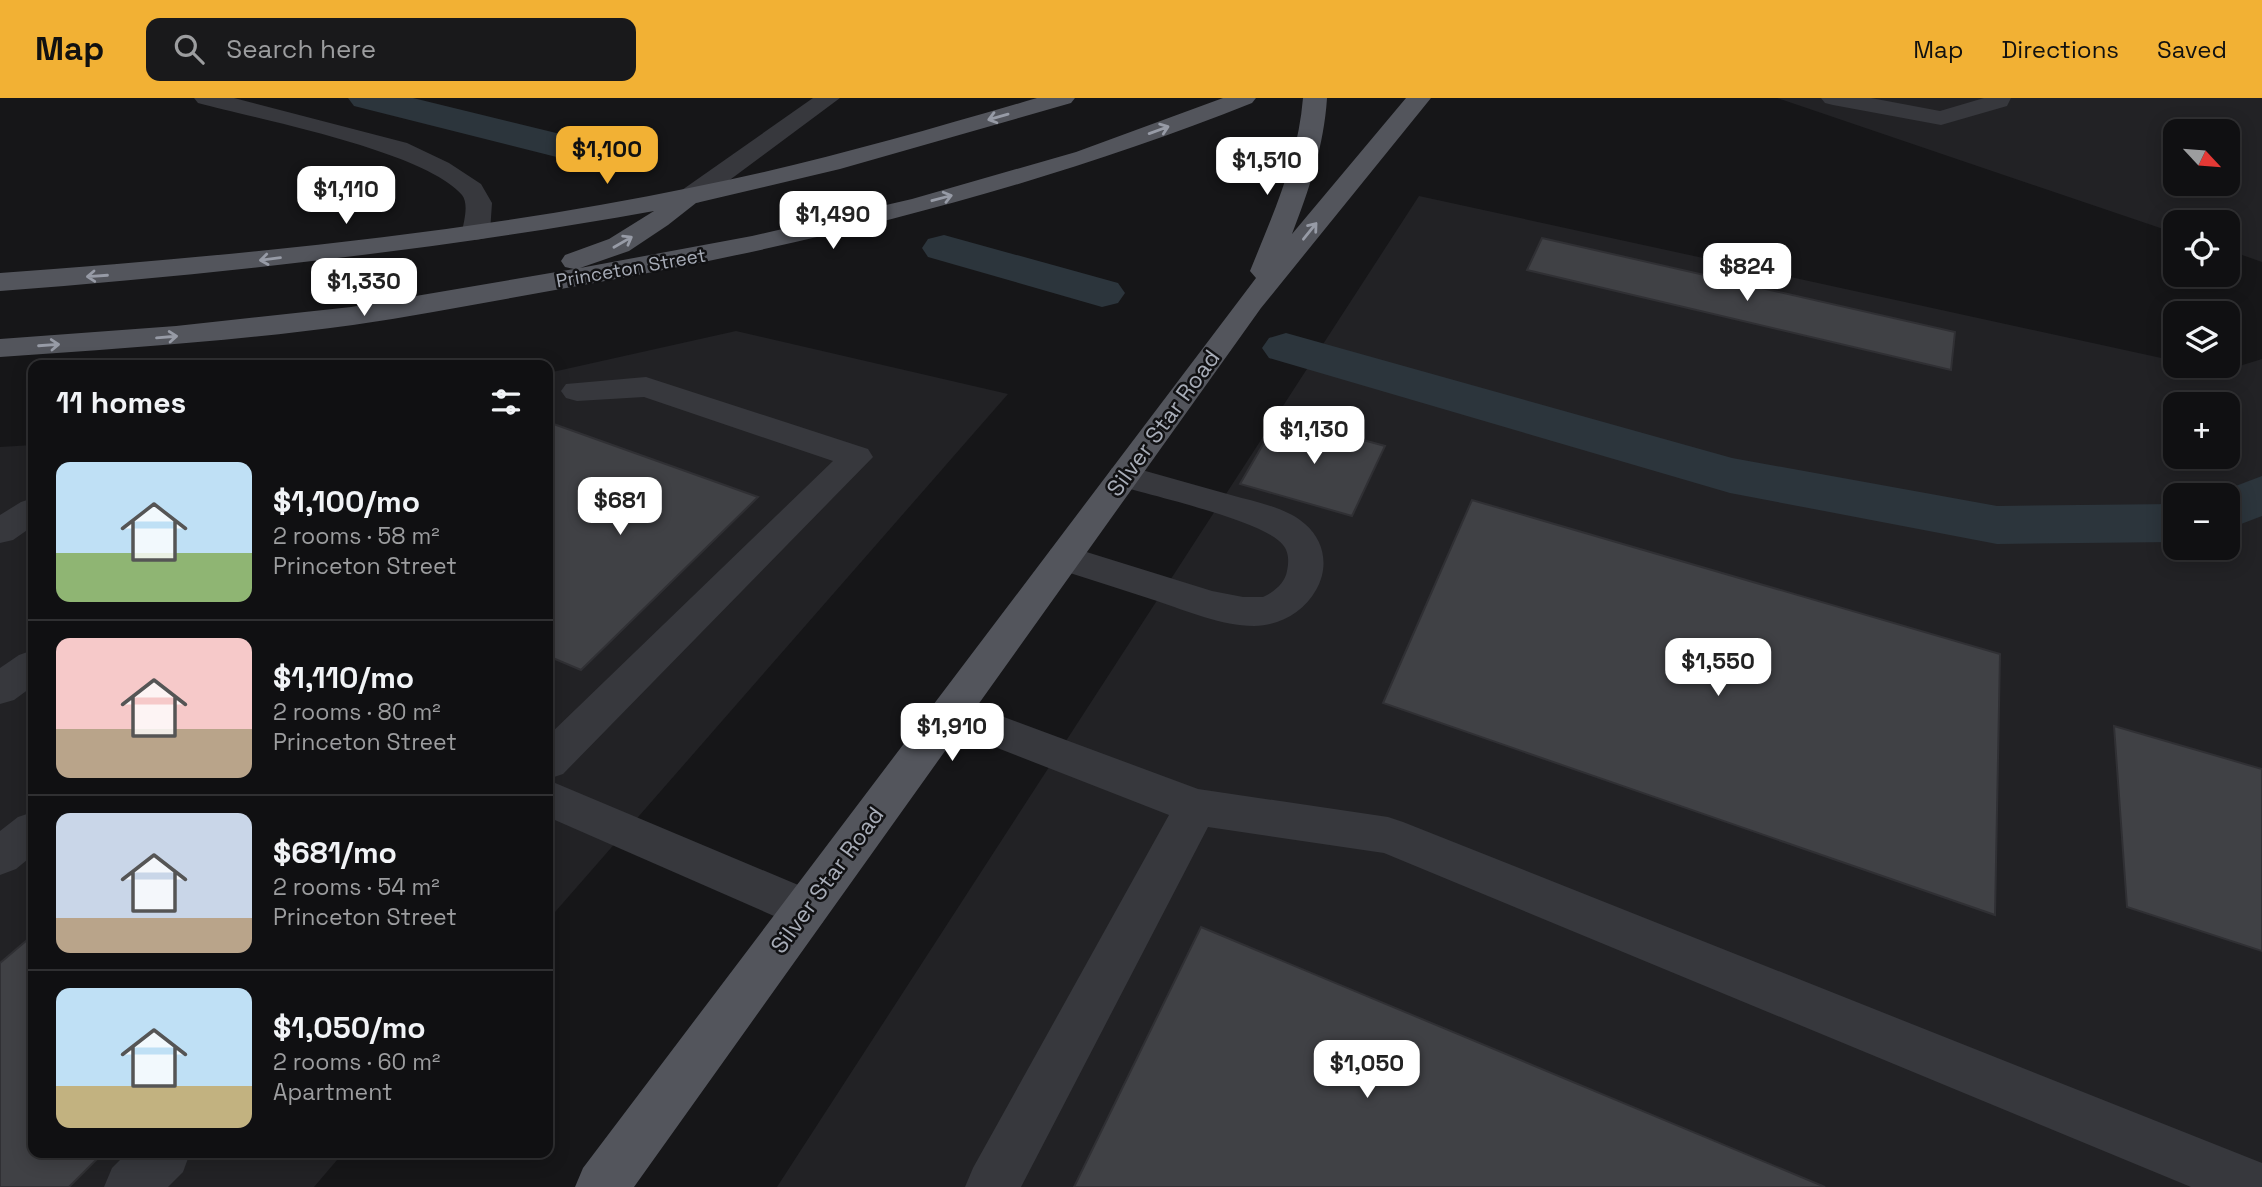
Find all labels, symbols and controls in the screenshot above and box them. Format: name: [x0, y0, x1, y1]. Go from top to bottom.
search box: [146, 18, 636, 81]
text: Map: [35, 28, 104, 70]
icon: search: [170, 30, 208, 68]
text: Search here: [226, 32, 376, 66]
text: Map: [1913, 34, 1963, 65]
text: Directions: [2001, 34, 2119, 65]
text: Saved: [2157, 34, 2227, 65]
one-way arrow: [987, 112, 1009, 125]
north arrow: [2163, 119, 2240, 196]
map controls: [2163, 119, 2240, 560]
one-way arrow: [1147, 123, 1169, 135]
pin: $1,100: [550, 126, 664, 186]
text: $1,100: [572, 134, 642, 164]
pin: $1,510: [1210, 138, 1324, 197]
text: $1,510: [1232, 145, 1302, 175]
pin: $1,110: [289, 166, 403, 226]
text: $1,110: [313, 174, 379, 204]
one-way arrow: [930, 191, 953, 204]
pin: $1,490: [776, 192, 890, 251]
text: $1,490: [796, 199, 870, 229]
button: locate: [2163, 210, 2240, 287]
one-way arrow: [1303, 222, 1318, 240]
one-way arrow: [613, 235, 633, 249]
street label: Princeton Street: [554, 243, 708, 293]
pin: $824: [1706, 244, 1788, 303]
text: $824: [1719, 251, 1775, 281]
one-way arrow: [259, 252, 282, 265]
pin: $1,330: [307, 258, 421, 318]
text: $1,330: [327, 266, 401, 296]
one-way arrow: [86, 269, 109, 282]
button: layers: [2163, 301, 2240, 378]
one-way arrow: [155, 330, 177, 343]
one-way arrow: [38, 338, 60, 351]
street label: Silver Star Road: [1100, 344, 1226, 502]
text: 11 homes: [56, 383, 186, 422]
icon: filters: [487, 383, 525, 421]
button: +: [2163, 392, 2240, 469]
pin: $1,130: [1257, 406, 1371, 466]
text: $1,130: [1279, 414, 1349, 444]
pin: $681: [579, 478, 661, 537]
text: $1,100/mo: [273, 482, 420, 521]
button: −: [2163, 483, 2240, 560]
text: $681: [594, 485, 646, 515]
icon: home: [112, 490, 196, 574]
text: 2 rooms · 58 m²: [273, 521, 440, 551]
text: Princeton Street: [273, 551, 457, 581]
pin: $1,550: [1661, 638, 1775, 698]
text: $1,550: [1681, 646, 1755, 676]
text: $1,110/mo: [273, 658, 414, 697]
icon: home: [112, 666, 196, 750]
text: 2 rooms · 80 m²: [273, 697, 441, 727]
pin: $1,910: [895, 704, 1009, 763]
text: $1,910: [917, 711, 987, 741]
text: Princeton Street: [273, 727, 457, 757]
street label: Silver Star Road: [764, 801, 890, 959]
text: $681/mo: [273, 833, 397, 872]
icon: home: [112, 841, 196, 925]
text: 2 rooms · 54 m²: [273, 872, 440, 902]
text: Princeton Street: [273, 902, 457, 932]
text: $1,050/mo: [273, 1008, 426, 1047]
icon: home: [112, 1016, 196, 1100]
pin: $1,050: [1310, 1040, 1424, 1100]
text: 2 rooms · 60 m²: [273, 1047, 440, 1077]
text: $1,050: [1330, 1048, 1404, 1078]
text: Apartment: [273, 1077, 393, 1107]

